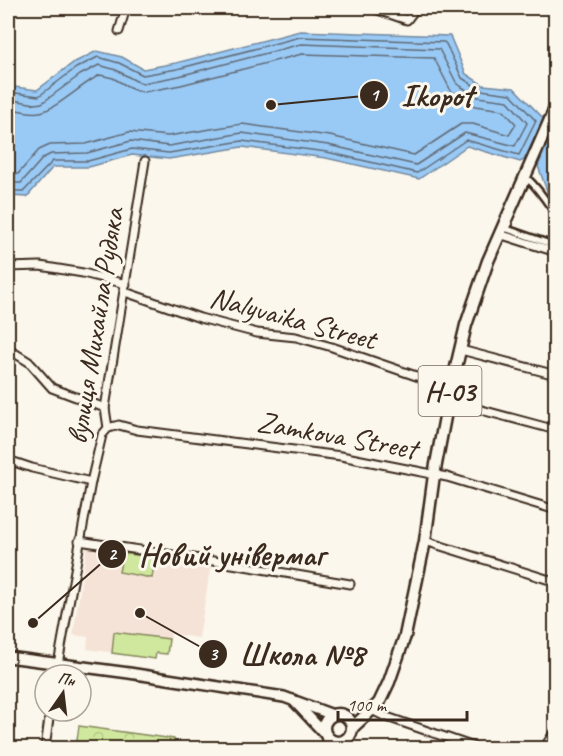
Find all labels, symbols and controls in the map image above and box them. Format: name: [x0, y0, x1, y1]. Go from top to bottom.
callout: Ikopot: [359, 70, 485, 120]
text: Ikopot: [401, 75, 477, 116]
text: 1: [370, 84, 380, 106]
street label: вулиця Михайла Рудяка: [58, 203, 133, 447]
street label: Nalyvaika Street: [206, 278, 383, 359]
road number: Н-03: [418, 366, 482, 416]
street label: Zamkova Street: [254, 402, 424, 468]
callout: Новий універмаг: [97, 529, 338, 579]
text: Новий універмаг: [139, 534, 329, 575]
text: 2: [108, 543, 118, 565]
callout: Школа №8: [198, 629, 377, 679]
text: Школа №8: [240, 634, 368, 675]
text: 3: [209, 643, 219, 665]
north arrow: [33, 663, 93, 723]
text: Пн: [56, 668, 78, 691]
scale bar: [338, 684, 467, 722]
text: 100 m: [347, 694, 388, 716]

